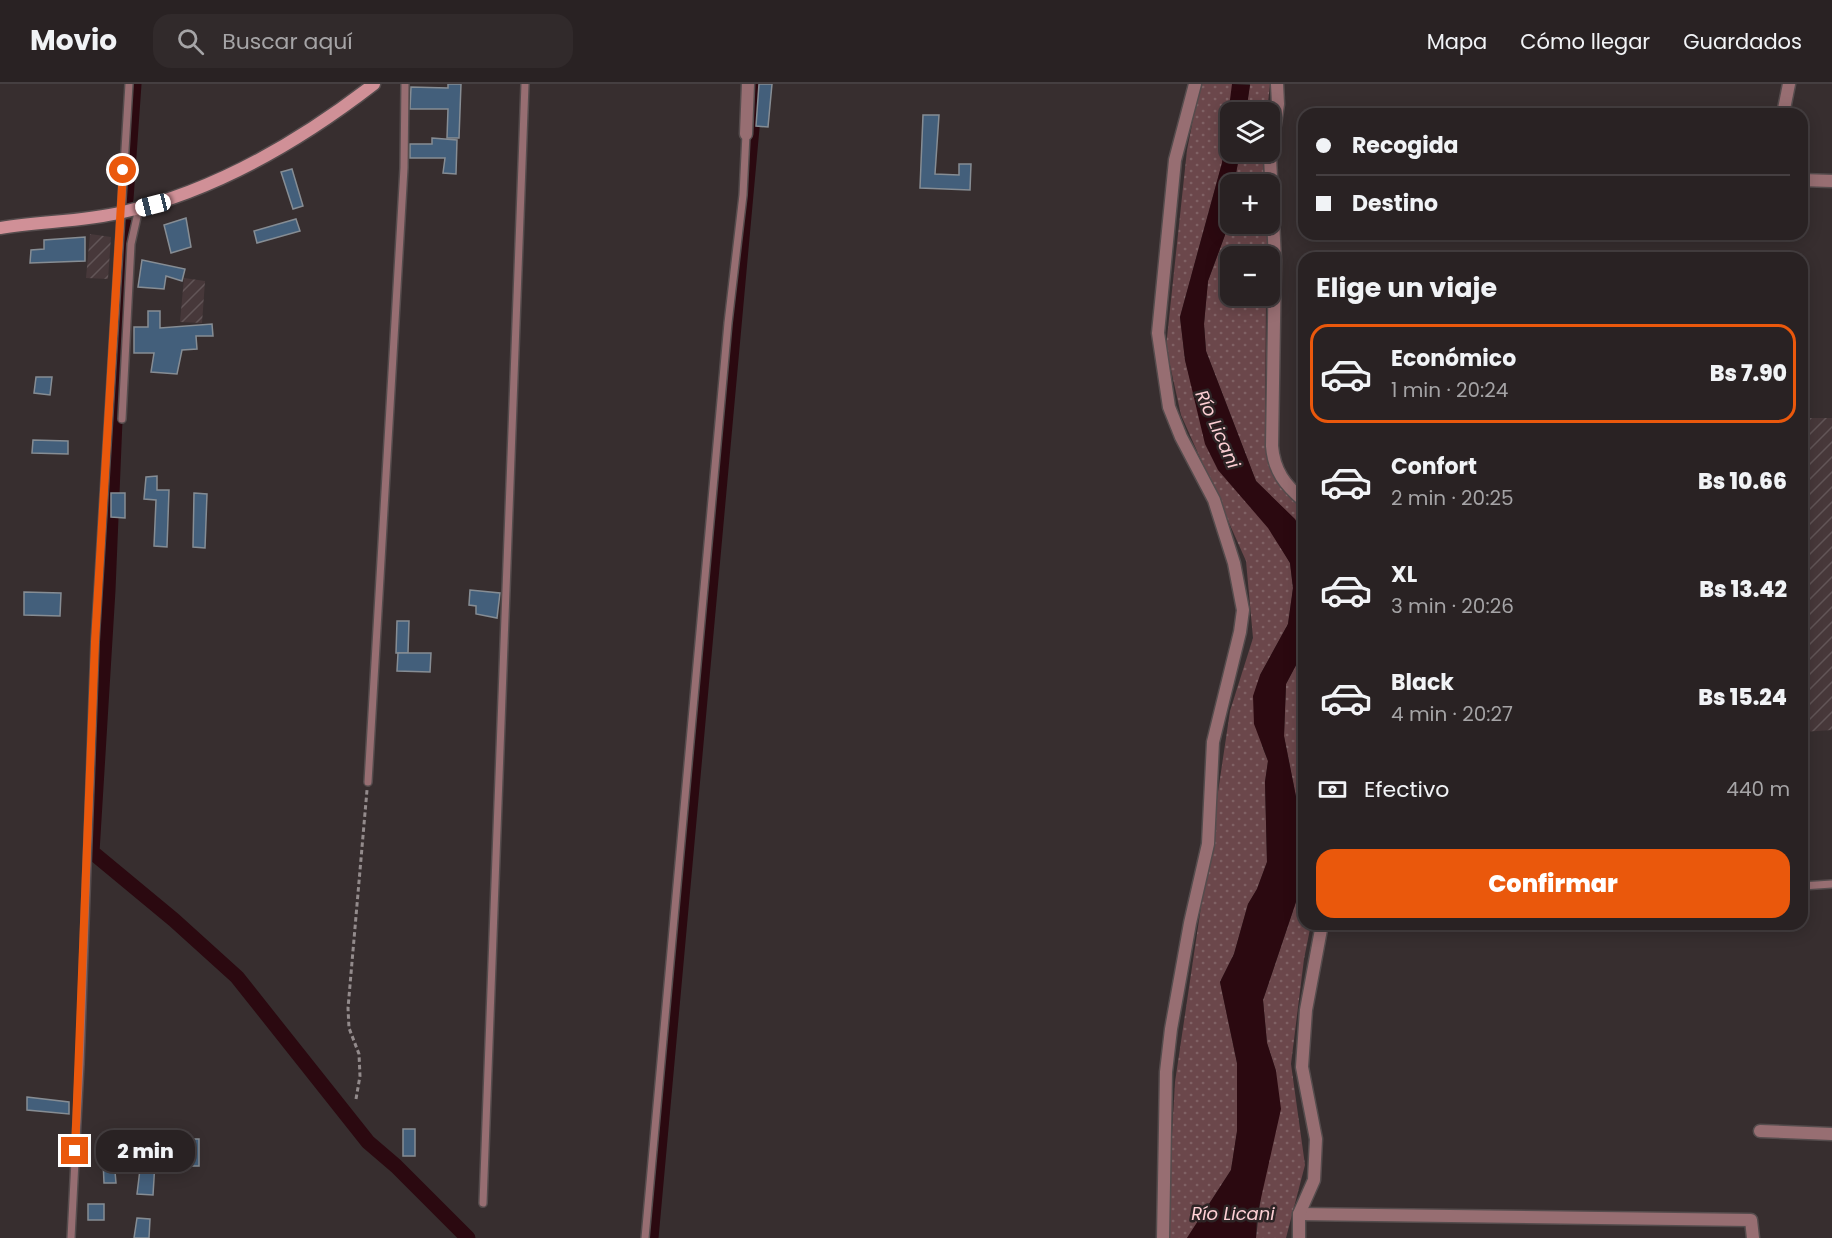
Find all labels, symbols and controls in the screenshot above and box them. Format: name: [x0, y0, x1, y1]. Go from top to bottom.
search box: [153, 14, 573, 68]
text: Movio: [30, 21, 117, 60]
icon: search: [174, 25, 207, 58]
text: Buscar aquí: [222, 26, 353, 57]
text: Mapa: [1427, 27, 1487, 56]
text: Cómo llegar: [1520, 27, 1650, 56]
text: Guardados: [1683, 27, 1802, 56]
map controls: [1220, 102, 1280, 306]
button: layers: [1220, 102, 1280, 162]
text: Recogida: [1352, 130, 1459, 161]
route start: [109, 156, 136, 183]
button: +: [1220, 174, 1280, 234]
text: Destino: [1352, 188, 1438, 219]
car: [133, 192, 173, 218]
button: −: [1220, 246, 1280, 306]
text: Elige un viaje: [1316, 269, 1497, 306]
text: Económico: [1391, 343, 1516, 374]
icon: car: [1319, 347, 1373, 401]
text: Bs 7.90: [1710, 358, 1787, 389]
text: 1 min · 20:24: [1391, 376, 1508, 404]
water label: Río Licani: [1190, 386, 1247, 473]
text: Confort: [1391, 451, 1477, 482]
icon: car: [1319, 455, 1373, 509]
text: Bs 10.66: [1698, 466, 1787, 497]
text: 2 min · 20:25: [1391, 484, 1513, 512]
text: XL: [1391, 559, 1417, 590]
icon: car: [1319, 563, 1373, 617]
text: Bs 13.42: [1699, 574, 1787, 605]
text: 3 min · 20:26: [1391, 592, 1514, 620]
text: Black: [1391, 667, 1454, 698]
icon: car: [1319, 671, 1373, 725]
text: Bs 15.24: [1698, 682, 1787, 713]
text: 4 min · 20:27: [1391, 700, 1513, 728]
icon: cash: [1316, 773, 1349, 806]
text: Efectivo: [1364, 774, 1449, 805]
text: 440 m: [1726, 775, 1790, 803]
button: Confirmar: [1316, 849, 1790, 918]
callout: 2 min: [96, 1130, 195, 1172]
route end: [61, 1137, 88, 1164]
text: 2 min: [117, 1137, 174, 1165]
water label: Río Licani: [1191, 1201, 1275, 1226]

